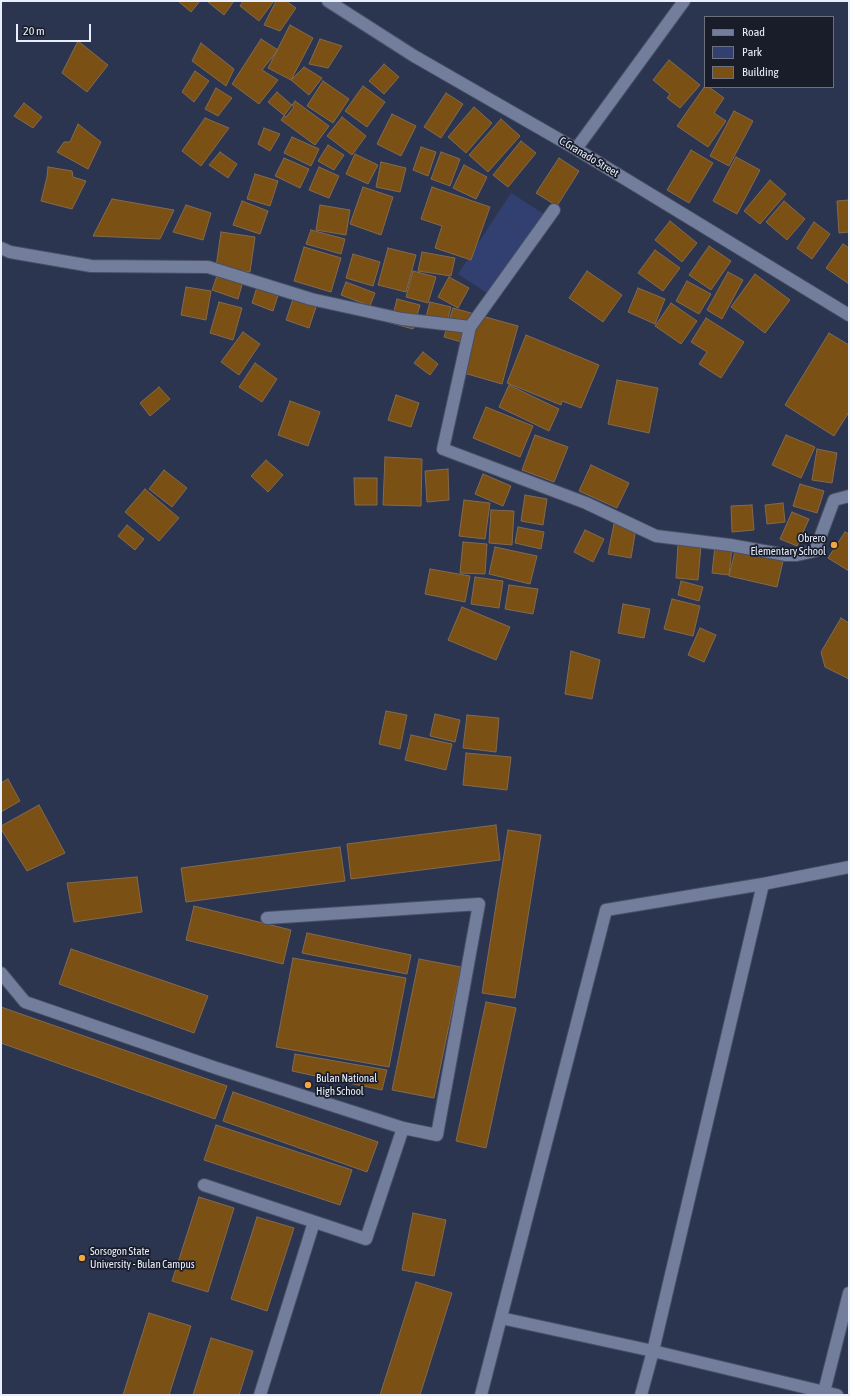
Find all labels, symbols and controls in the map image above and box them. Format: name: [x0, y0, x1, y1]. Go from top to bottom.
scale bar: [18, 16, 93, 42]
legend: [704, 16, 834, 88]
text: 20 m: [23, 24, 45, 38]
text: Road: [742, 25, 765, 39]
text: Park: [742, 45, 762, 59]
text: Building: [742, 65, 779, 79]
street label: C.Granado Street: [557, 134, 621, 180]
place label: Obrero Elementary School: [750, 532, 826, 558]
marker: Obrero Elementary School: [829, 540, 839, 550]
place label: Bulan National High School: [316, 1072, 377, 1098]
marker: Bulan National High School: [303, 1080, 313, 1090]
place label: Sorsogon State University - Bulan Campus: [90, 1245, 195, 1271]
marker: Sorsogon State University - Bulan Campus: [77, 1253, 87, 1263]

